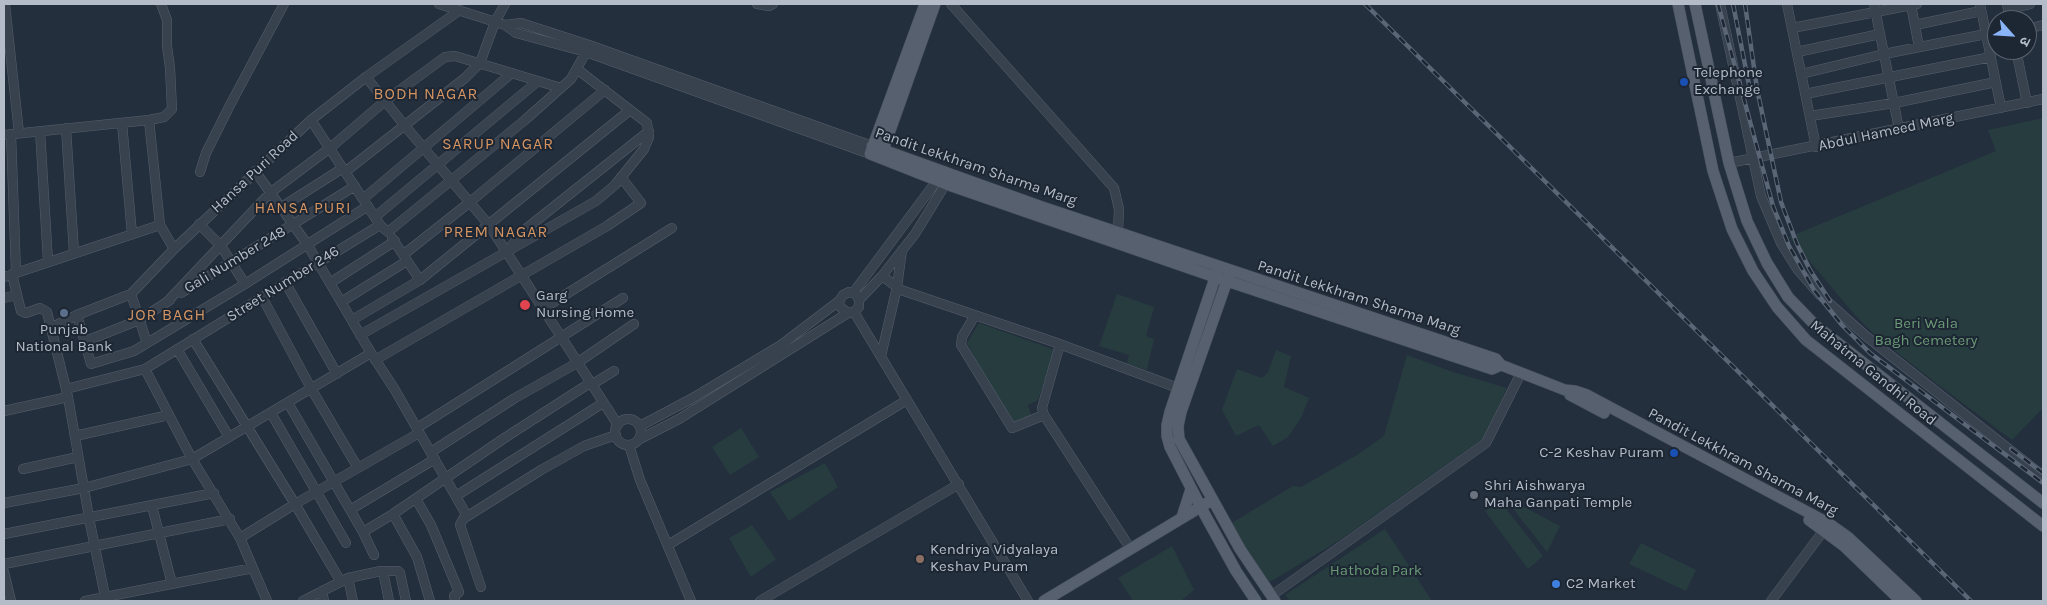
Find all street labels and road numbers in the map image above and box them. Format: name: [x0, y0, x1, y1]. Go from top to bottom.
street label: Abdul Hameed Marg: [1817, 109, 1955, 155]
street label: Pandit Lekkhram Sharma Marg: [873, 124, 1079, 210]
street label: Hansa Puri Road: [208, 127, 302, 217]
street label: Gali Number 248: [181, 223, 289, 297]
street label: Street Number 246: [223, 242, 343, 326]
street label: Pandit Lekkhram Sharma Marg: [1255, 257, 1463, 339]
street label: Mahatma Gandhi Road: [1806, 317, 1940, 429]
street label: Pandit Lekkhram Sharma Marg: [1645, 404, 1841, 520]

